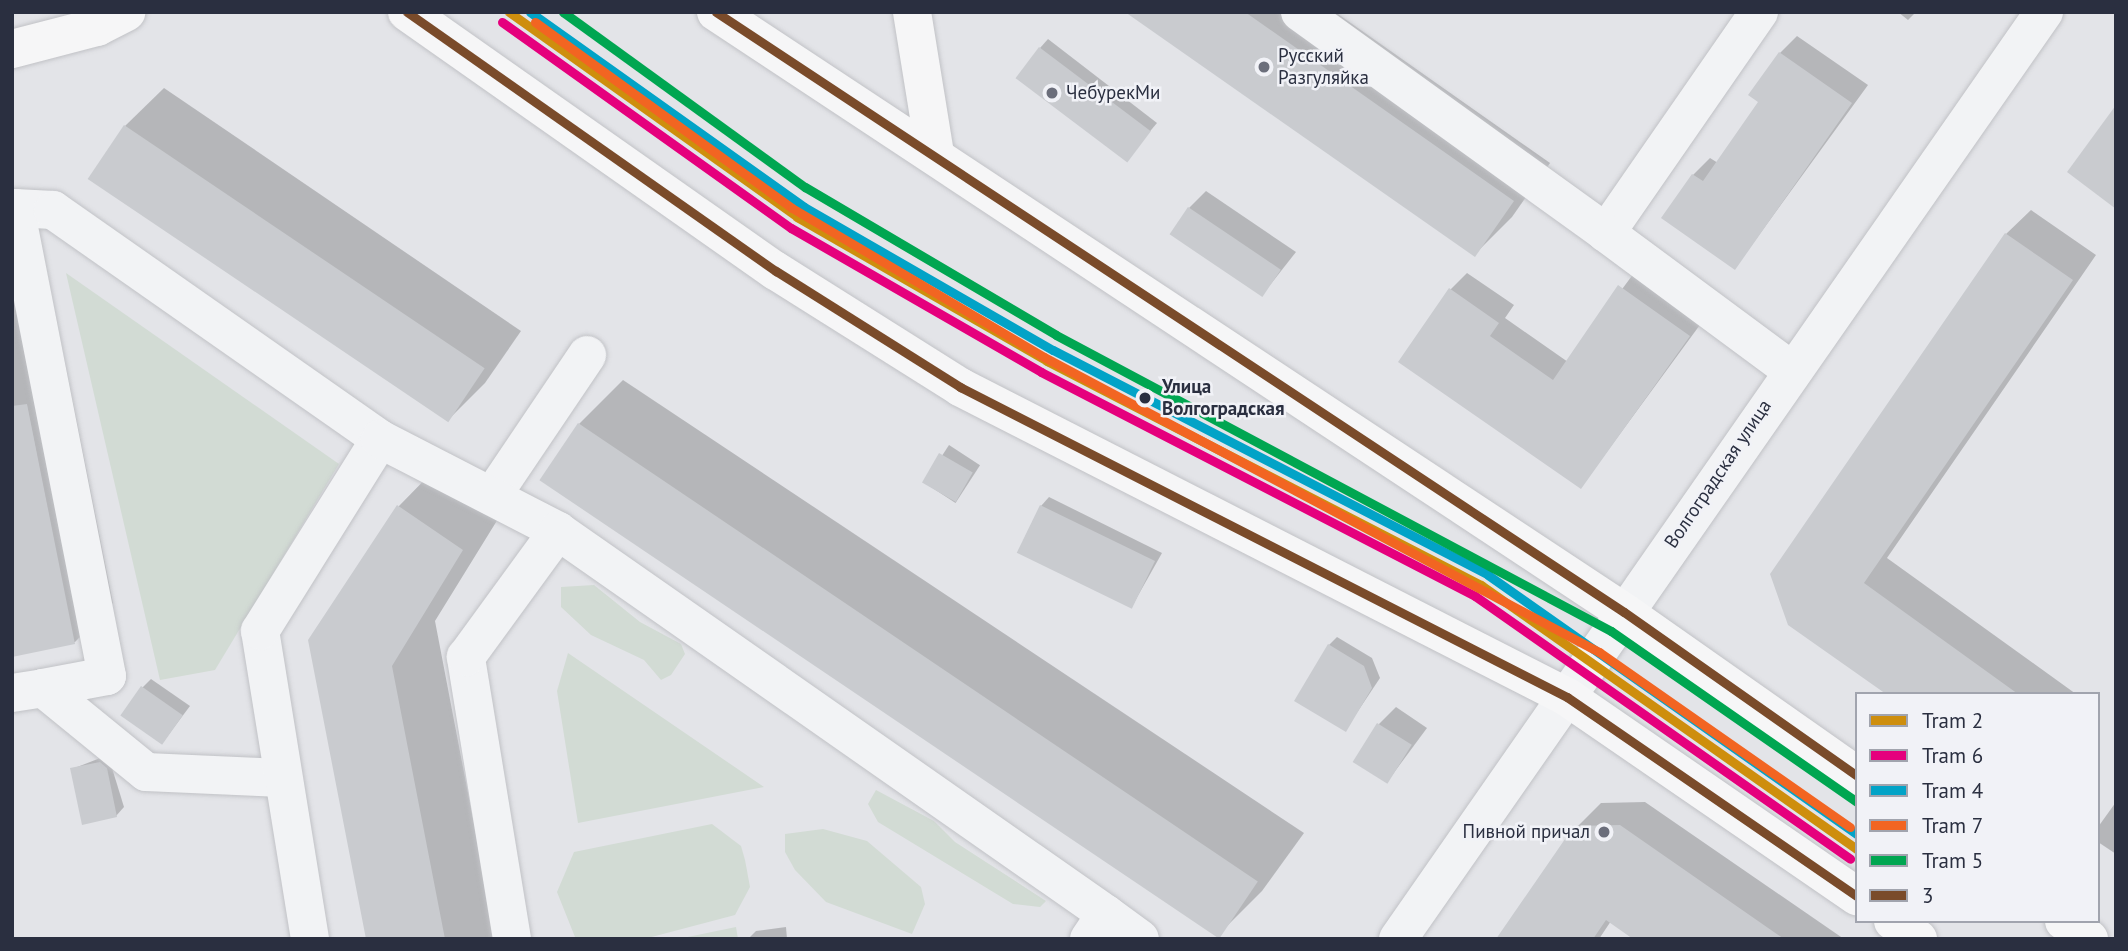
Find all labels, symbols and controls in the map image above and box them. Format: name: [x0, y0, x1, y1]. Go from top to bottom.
place label: Русский Разгуляйка: [1278, 45, 1369, 89]
marker: Русский Разгуляйка: [1256, 59, 1272, 75]
place label: ЧебурекМи: [1066, 82, 1160, 104]
marker: ЧебурекМи: [1044, 85, 1060, 101]
place label: Улица Волгоградская: [1162, 376, 1285, 420]
marker: Улица Волгоградская: [1134, 387, 1156, 409]
street label: Волгоградская улица: [1660, 395, 1776, 553]
legend: [1855, 692, 2100, 923]
text: Tram 2: [1922, 707, 1983, 734]
text: Tram 6: [1922, 742, 1983, 769]
text: Tram 4: [1922, 777, 1983, 804]
text: Tram 7: [1922, 812, 1983, 839]
place label: Пивной причал: [1463, 821, 1590, 843]
marker: Пивной причал: [1596, 824, 1612, 840]
text: Tram 5: [1922, 847, 1983, 874]
text: 3: [1922, 882, 1933, 909]

